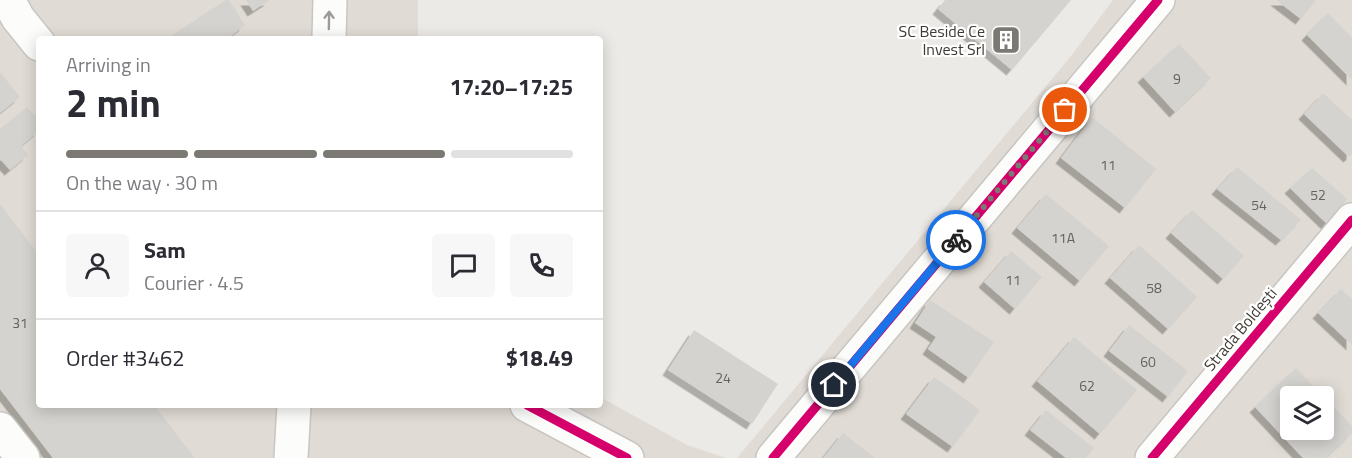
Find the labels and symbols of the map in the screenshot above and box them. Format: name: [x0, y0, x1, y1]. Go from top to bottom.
one-way arrow: [323, 10, 335, 30]
place label: SC Beside Ce Invest Srl: [899, 19, 985, 61]
building icon: SC Beside Ce Invest Srl: [990, 24, 1022, 56]
house number: 9: [1173, 68, 1181, 89]
pin: [1039, 84, 1090, 135]
house number: 11: [1100, 154, 1116, 175]
house number: 52: [1310, 184, 1326, 205]
house number: 54: [1251, 194, 1267, 215]
courier: [926, 210, 986, 270]
house number: 11A: [1051, 227, 1076, 248]
house number: 11: [1005, 269, 1021, 290]
house number: 58: [1146, 277, 1162, 298]
street label: Strada Boldești: [1198, 282, 1282, 376]
house number: 31: [12, 312, 28, 333]
house number: 60: [1140, 351, 1156, 372]
pin: [808, 359, 859, 410]
house number: 24: [715, 367, 731, 388]
house number: 62: [1079, 375, 1095, 396]

